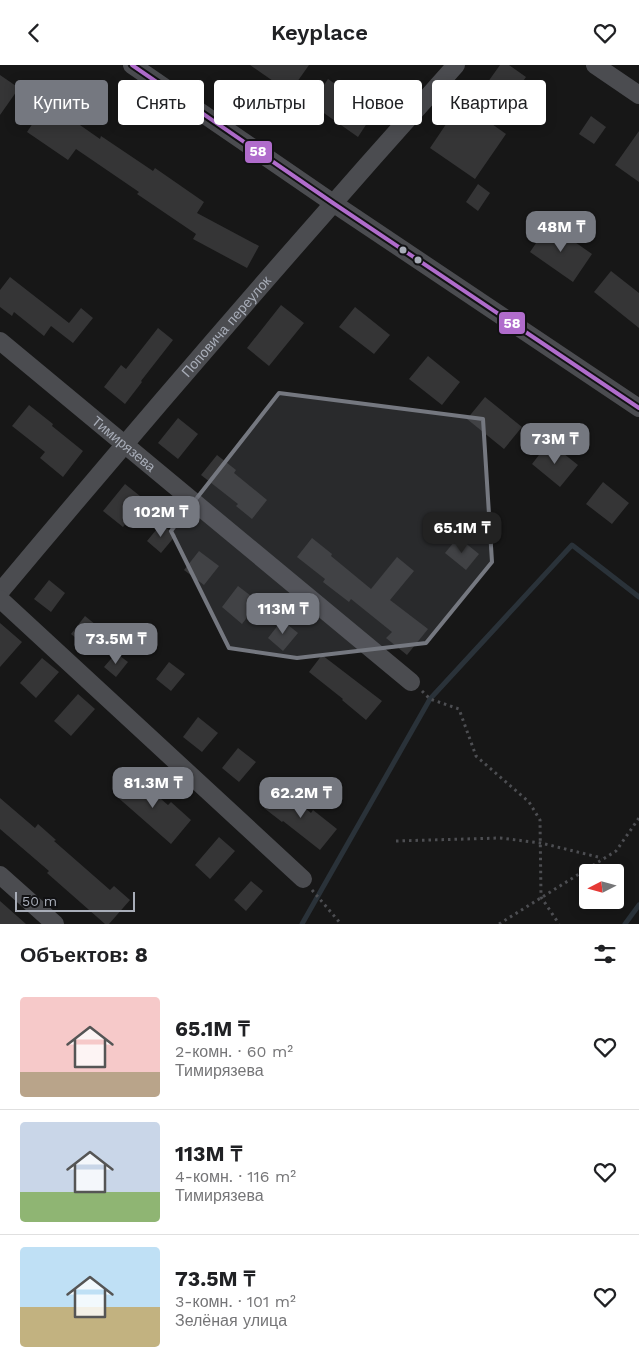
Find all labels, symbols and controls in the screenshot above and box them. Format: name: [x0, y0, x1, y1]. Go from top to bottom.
icon: back: [20, 19, 48, 47]
icon: heart: [591, 19, 619, 47]
text: Keyplace: [271, 20, 368, 45]
chip: Купить: [15, 80, 108, 125]
chip: Снять: [118, 80, 204, 125]
chip: Фильтры: [214, 80, 324, 125]
chip: Новое: [334, 80, 422, 125]
chip: Квартира: [432, 80, 546, 125]
line badge: 58: [244, 140, 273, 164]
text: 58: [250, 143, 267, 159]
pin: 48M ₸: [526, 211, 596, 253]
text: 48M ₸: [537, 217, 585, 236]
unlabelled marker: [398, 245, 408, 255]
unlabelled marker: [413, 255, 423, 265]
street label: Поповича переулок: [178, 272, 275, 380]
line badge: 58: [498, 311, 526, 335]
text: 58: [504, 315, 521, 331]
street label: Тимирязева: [89, 413, 159, 475]
pin: 73M ₸: [520, 423, 590, 465]
text: 73M ₸: [531, 429, 579, 448]
pin: 102M ₸: [120, 495, 202, 538]
text: 102M ₸: [134, 502, 188, 521]
pin: 65.1M ₸: [416, 511, 508, 554]
text: 65.1M ₸: [434, 518, 490, 537]
pin: 113M ₸: [242, 593, 324, 635]
text: 113M ₸: [257, 599, 309, 618]
pin: 73.5M ₸: [70, 623, 162, 665]
text: 73.5M ₸: [85, 629, 147, 648]
pin: 81.3M ₸: [107, 767, 199, 809]
text: 81.3M ₸: [124, 773, 182, 792]
pin: 62.2M ₸: [255, 777, 347, 819]
text: 62.2M ₸: [270, 783, 332, 802]
north arrow: [579, 864, 624, 909]
map controls: [579, 864, 624, 909]
scale bar: [15, 889, 135, 912]
text: 50 m: [22, 893, 57, 909]
icon: filters: [591, 940, 619, 968]
text: Объектов: 8: [20, 942, 148, 967]
text: 65.1M ₸: [175, 1016, 250, 1041]
icon: home: [60, 1017, 120, 1077]
icon: heart: [591, 1033, 619, 1061]
text: 2-комн. · 60 m²: [175, 1042, 293, 1061]
text: Тимирязева: [175, 1061, 264, 1080]
text: 113M ₸: [175, 1141, 242, 1166]
icon: home: [60, 1142, 120, 1202]
icon: heart: [591, 1158, 619, 1186]
text: 4-комн. · 116 m²: [175, 1167, 296, 1186]
text: Тимирязева: [175, 1186, 264, 1205]
text: 73.5M ₸: [175, 1266, 255, 1291]
icon: home: [60, 1267, 120, 1327]
icon: heart: [591, 1283, 619, 1311]
text: 3-комн. · 101 m²: [175, 1292, 296, 1311]
text: Зелёная улица: [175, 1311, 287, 1330]

